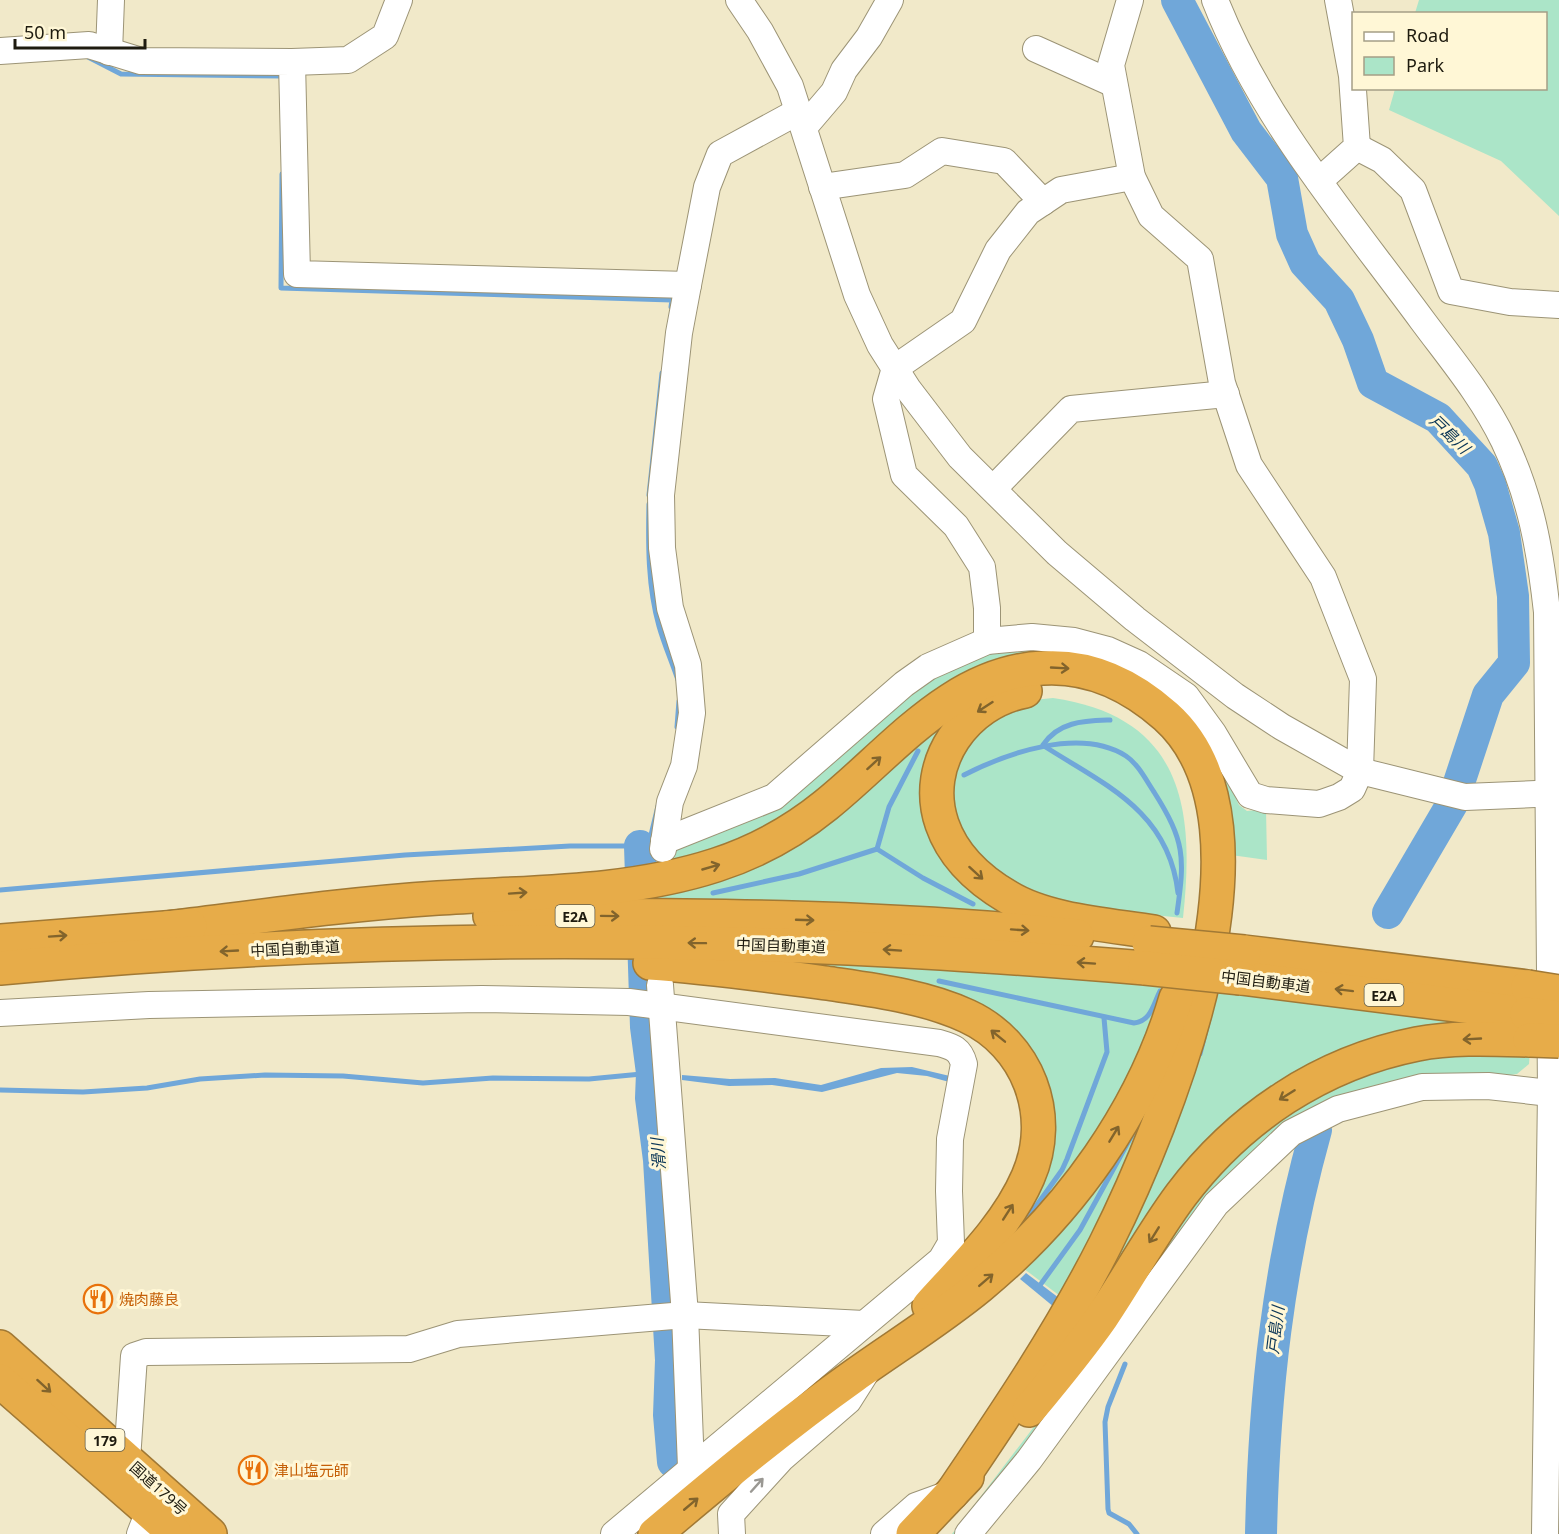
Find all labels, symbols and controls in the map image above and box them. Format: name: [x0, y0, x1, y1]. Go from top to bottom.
scale bar: [15, 12, 146, 50]
legend: [1352, 12, 1547, 90]
text: 50 m: [24, 20, 66, 44]
text: Road: [1406, 23, 1449, 47]
text: Park: [1406, 53, 1444, 77]
water label: 戸島川: [1425, 409, 1476, 460]
one-way arrow: [1050, 663, 1070, 674]
one-way arrow: [977, 702, 994, 714]
one-way arrow: [866, 756, 881, 770]
one-way arrow: [701, 860, 720, 872]
one-way arrow: [968, 866, 983, 880]
one-way arrow: [508, 888, 528, 899]
road number: E2A: [556, 905, 594, 927]
one-way arrow: [599, 910, 619, 922]
one-way arrow: [794, 914, 814, 925]
one-way arrow: [1010, 925, 1030, 936]
one-way arrow: [48, 930, 68, 941]
street label: 中国自動車道: [736, 933, 826, 957]
street label: 中国自動車道: [250, 936, 340, 960]
one-way arrow: [688, 937, 708, 949]
one-way arrow: [882, 944, 902, 955]
one-way arrow: [220, 946, 240, 957]
one-way arrow: [1077, 957, 1097, 968]
street label: 中国自動車道: [1220, 966, 1312, 996]
one-way arrow: [1334, 984, 1354, 995]
road number: E2A: [1364, 984, 1404, 1006]
one-way arrow: [990, 1030, 1006, 1043]
one-way arrow: [1462, 1034, 1482, 1045]
one-way arrow: [1279, 1089, 1296, 1102]
one-way arrow: [1108, 1126, 1120, 1143]
water label: 滑川: [645, 1135, 670, 1171]
one-way arrow: [1002, 1204, 1014, 1221]
one-way arrow: [1148, 1226, 1160, 1243]
one-way arrow: [978, 1274, 994, 1287]
restaurant icon: 焼肉藤良: [82, 1283, 114, 1315]
place label: 焼肉藤良: [119, 1289, 179, 1309]
water label: 戸島川: [1261, 1303, 1289, 1355]
one-way arrow: [36, 1379, 51, 1393]
road number: 179: [86, 1429, 124, 1451]
restaurant icon: 津山塩元師: [237, 1454, 269, 1486]
street label: 国道179号: [126, 1457, 192, 1519]
place label: 津山塩元師: [274, 1460, 349, 1480]
one-way arrow: [750, 1478, 764, 1493]
one-way arrow: [683, 1497, 698, 1511]

